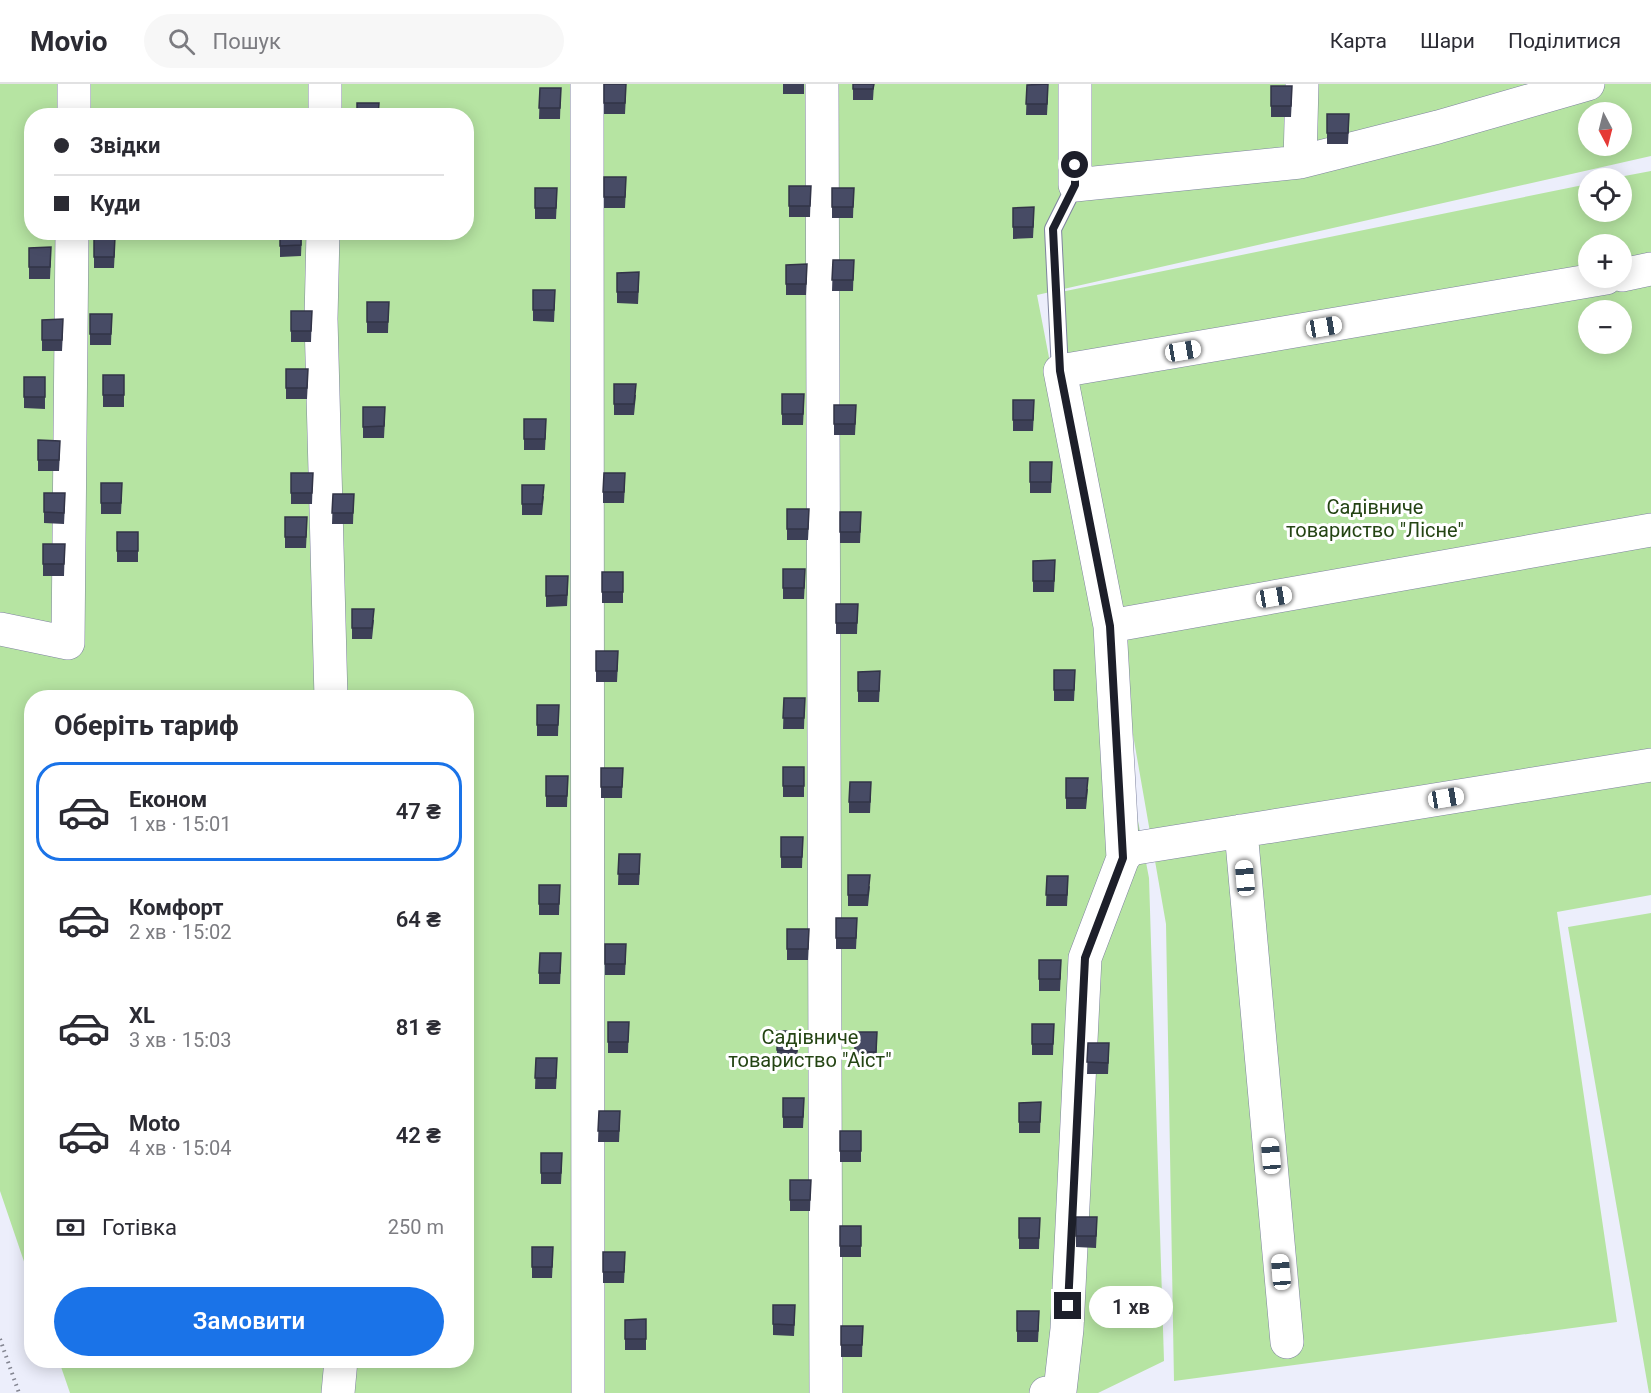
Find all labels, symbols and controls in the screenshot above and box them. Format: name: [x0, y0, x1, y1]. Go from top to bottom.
search box: [144, 14, 564, 68]
text: Movio: [30, 25, 108, 58]
icon: search: [165, 25, 198, 58]
text: Пошук: [213, 29, 281, 54]
text: Карта: [1330, 29, 1387, 53]
text: Шари: [1420, 29, 1475, 53]
text: Поділитися: [1508, 29, 1621, 53]
north arrow: [1578, 102, 1632, 156]
map controls: [1578, 102, 1632, 354]
text: Звідки: [90, 133, 160, 158]
route start: [1061, 151, 1088, 178]
button: locate: [1578, 168, 1632, 222]
text: Куди: [90, 191, 140, 216]
button: +: [1578, 234, 1632, 288]
button: −: [1578, 300, 1632, 354]
car: [1305, 315, 1343, 339]
car: [1164, 339, 1202, 363]
park label: Садівниче товариство "Лісне": [1286, 495, 1464, 542]
car: [1255, 585, 1293, 609]
text: Оберіть тариф: [54, 710, 239, 742]
icon: car: [57, 785, 111, 839]
car: [1427, 786, 1465, 810]
text: Економ: [129, 787, 207, 812]
text: 47 ₴: [396, 799, 441, 824]
text: 1 хв · 15:01: [129, 812, 232, 836]
car: [1234, 859, 1256, 897]
icon: car: [57, 893, 111, 947]
text: Комфорт: [129, 895, 224, 920]
text: 64 ₴: [396, 907, 441, 932]
text: 2 хв · 15:02: [129, 920, 232, 944]
icon: car: [57, 1001, 111, 1055]
text: XL: [129, 1003, 155, 1028]
text: 81 ₴: [396, 1015, 441, 1040]
park label: Садівниче товариство "Аіст": [728, 1025, 892, 1072]
text: 3 хв · 15:03: [129, 1028, 232, 1052]
icon: car: [57, 1109, 111, 1163]
text: Moto: [129, 1111, 180, 1136]
text: 42 ₴: [396, 1123, 441, 1148]
text: 4 хв · 15:04: [129, 1136, 232, 1160]
car: [1260, 1137, 1282, 1175]
icon: cash: [54, 1211, 87, 1244]
text: Готівка: [102, 1215, 177, 1240]
text: 250 m: [388, 1215, 444, 1239]
car: [1270, 1253, 1292, 1291]
callout: 1 хв: [1089, 1285, 1173, 1327]
button: Замовити: [54, 1287, 444, 1356]
route end: [1054, 1292, 1081, 1319]
text: 1 хв: [1112, 1295, 1150, 1319]

